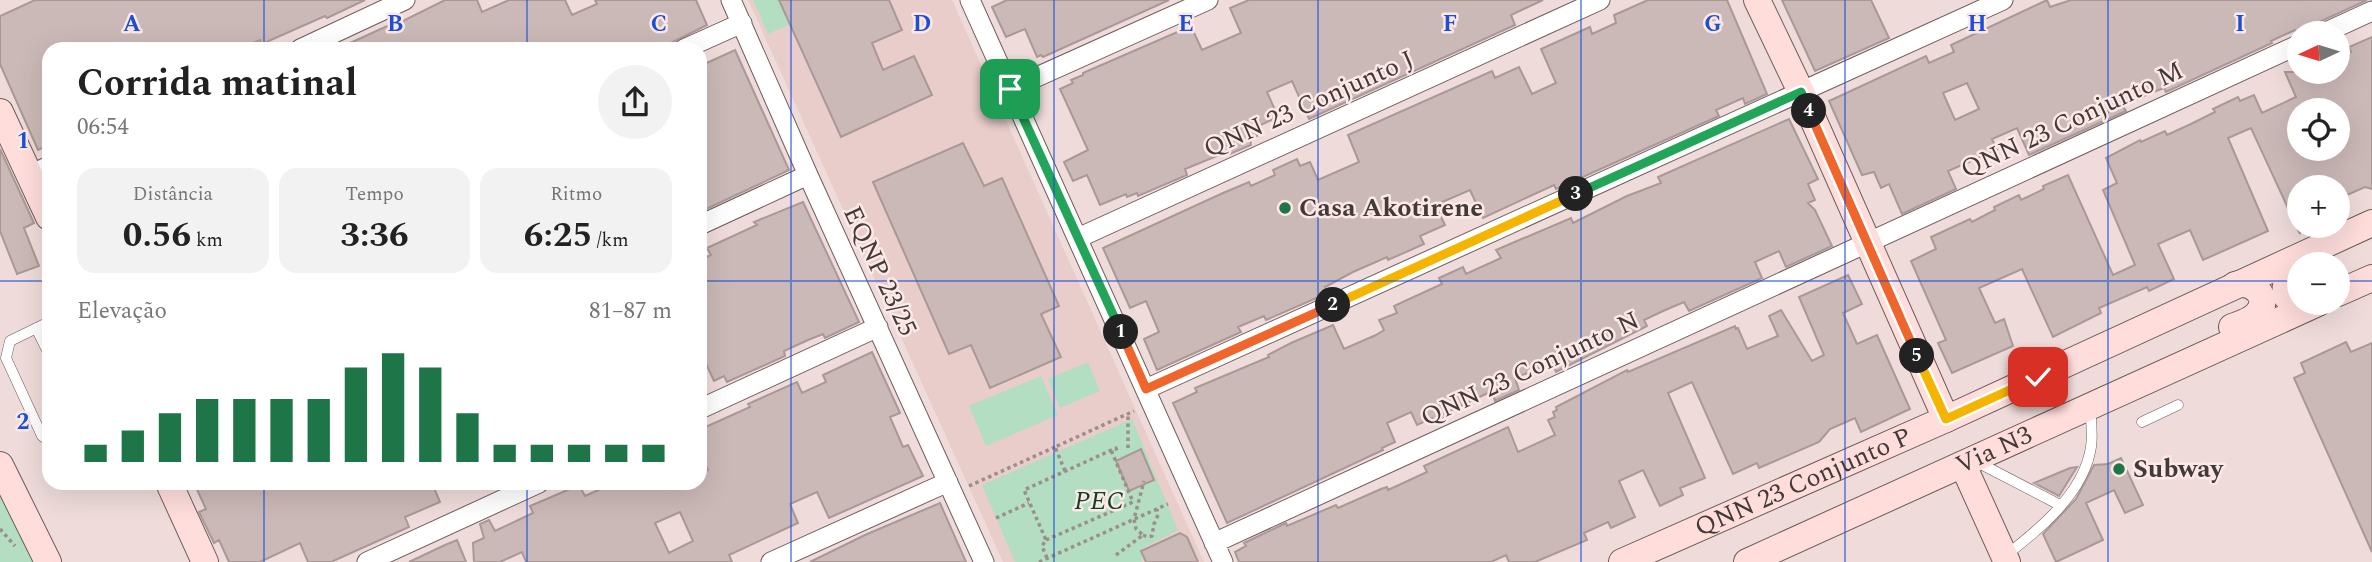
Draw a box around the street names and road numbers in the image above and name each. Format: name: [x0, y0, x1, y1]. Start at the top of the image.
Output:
street label: QNN 23 Conjunto J: [1197, 40, 1421, 168]
street label: QNN 23 Conjunto M: [1954, 51, 2190, 189]
street label: EQNP 23/25: [832, 199, 928, 343]
street label: QNN 23 Conjunto N: [1414, 301, 1646, 437]
street label: Via N3: [1949, 415, 2039, 485]
street label: QNN 23 Conjunto P: [1688, 417, 1918, 547]

